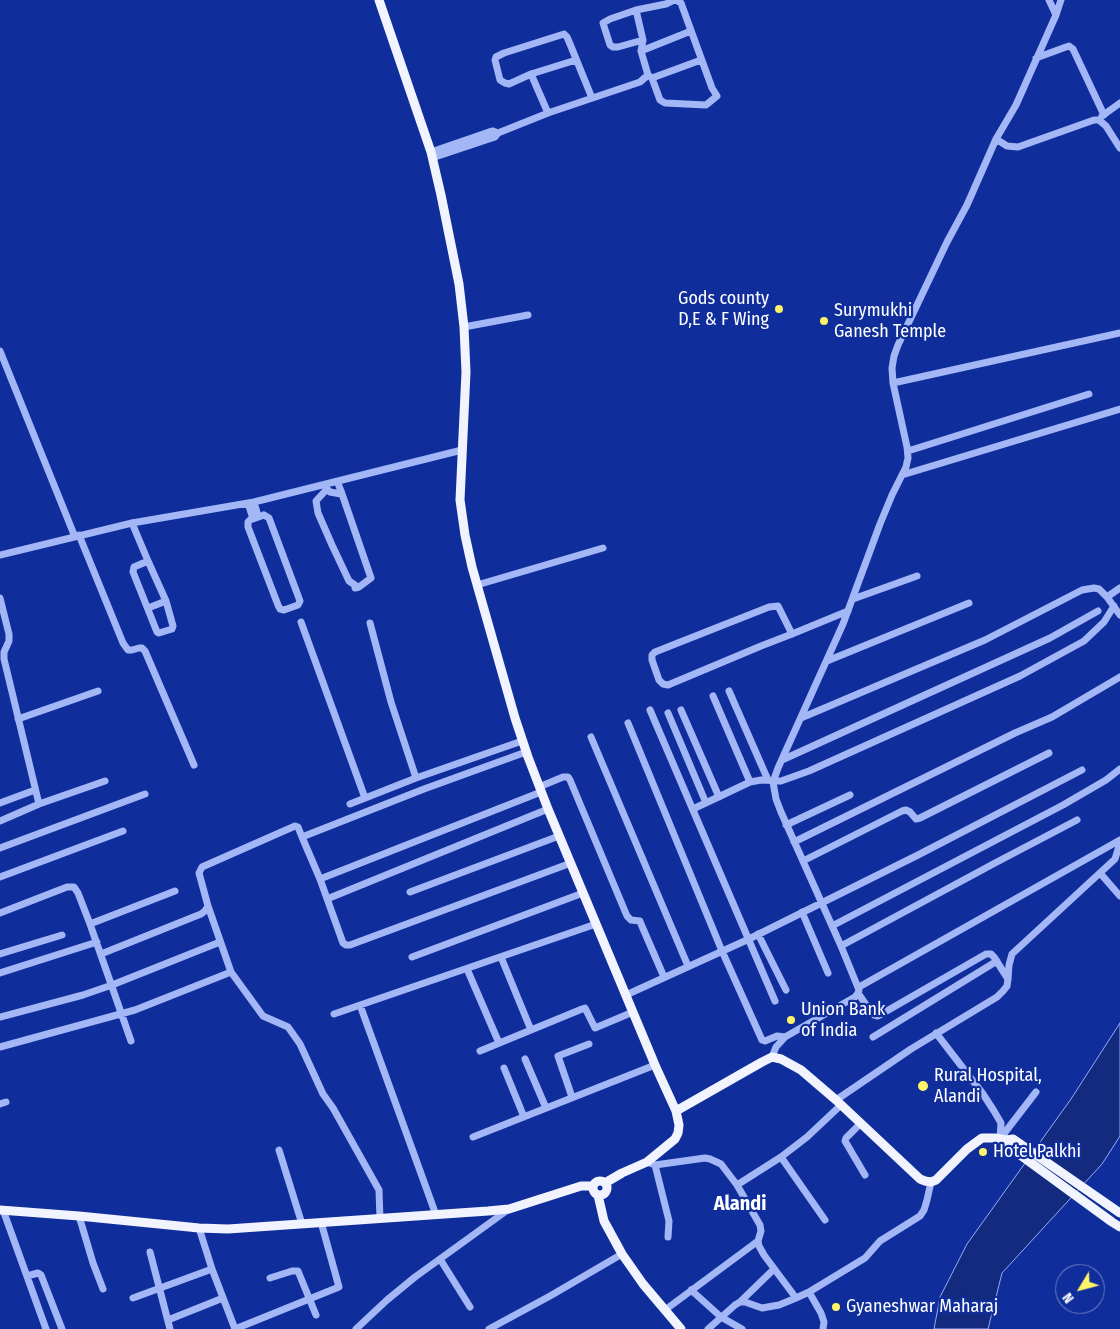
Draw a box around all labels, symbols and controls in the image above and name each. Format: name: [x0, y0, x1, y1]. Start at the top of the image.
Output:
place label: Gods county D,E & F Wing: [678, 288, 769, 330]
place label: Surymukhi Ganesh Temple: [834, 300, 946, 342]
marker: Gods county D,E & F Wing: [773, 303, 785, 315]
marker: Surymukhi Ganesh Temple: [818, 315, 830, 327]
place label: Union Bank of India: [801, 999, 885, 1042]
marker: Union Bank of India: [785, 1014, 797, 1026]
place label: Rural Hospital, Alandi: [934, 1065, 1042, 1108]
marker: Rural Hospital, Alandi: [916, 1079, 930, 1093]
place label: Hotel Palkhi: [993, 1141, 1081, 1163]
marker: Hotel Palkhi: [977, 1146, 989, 1158]
district label: Alandi: [714, 1192, 766, 1216]
north arrow: [1055, 1264, 1105, 1314]
text: N: [1059, 1289, 1078, 1306]
place label: Gyaneshwar Maharaj: [846, 1296, 998, 1318]
marker: Gyaneshwar Maharaj: [830, 1301, 842, 1313]

